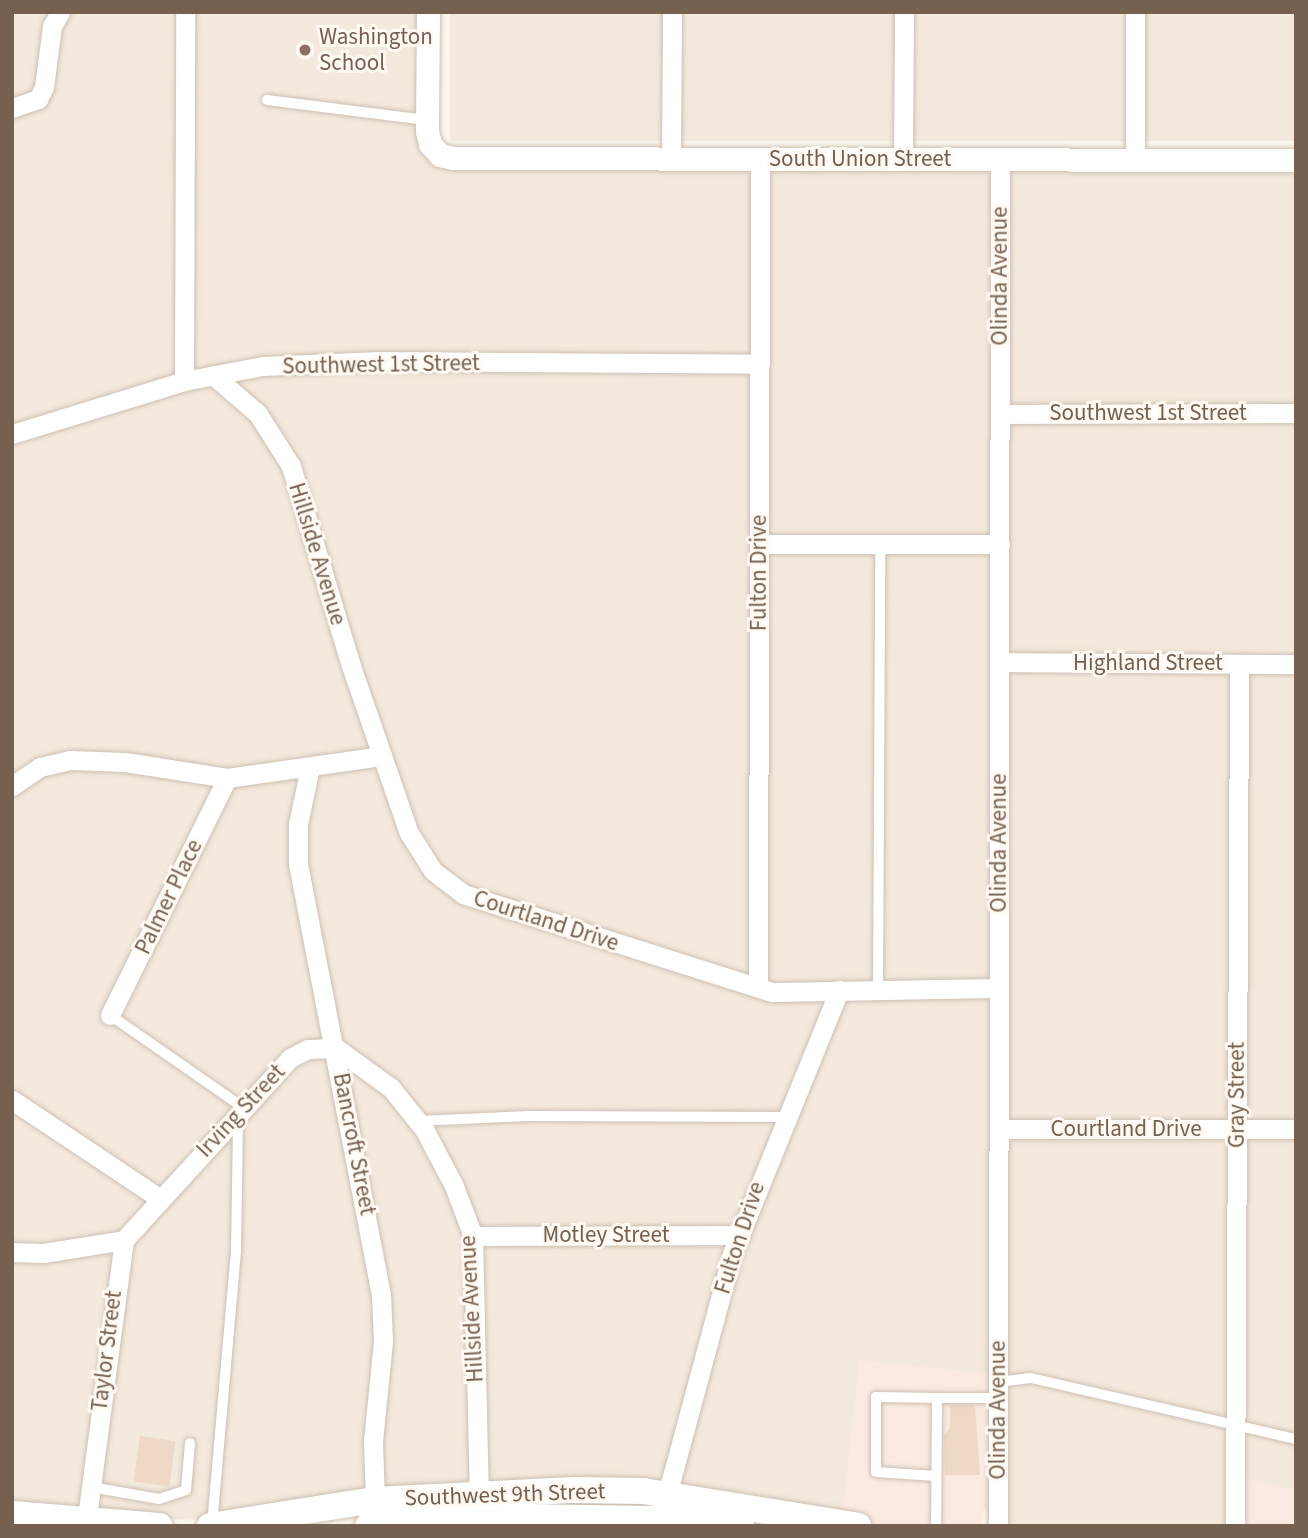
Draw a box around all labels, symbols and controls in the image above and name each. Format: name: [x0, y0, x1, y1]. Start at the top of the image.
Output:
place label: Washington School: [319, 23, 433, 77]
marker: Washington School: [297, 42, 313, 58]
street label: South Union Street: [769, 145, 951, 173]
street label: Olinda Avenue: [986, 206, 1014, 346]
street label: Southwest 1st Street: [282, 349, 480, 381]
street label: Southwest 1st Street: [1049, 399, 1247, 427]
street label: Hillside Avenue: [282, 480, 352, 628]
street label: Fulton Drive: [745, 515, 773, 631]
street label: Highland Street: [1073, 649, 1223, 677]
street label: Olinda Avenue: [985, 773, 1013, 913]
street label: Palmer Place: [129, 835, 209, 959]
street label: Courtland Drive: [470, 885, 622, 957]
street label: Gray Street: [1223, 1042, 1251, 1148]
street label: Irving Street: [191, 1059, 291, 1163]
street label: Bancroft Street: [327, 1071, 381, 1217]
street label: Courtland Drive: [1050, 1115, 1202, 1143]
street label: Fulton Drive: [709, 1178, 771, 1298]
street label: Motley Street: [543, 1221, 669, 1249]
street label: Hillside Avenue: [454, 1235, 490, 1383]
street label: Taylor Street: [86, 1289, 128, 1413]
street label: Olinda Avenue: [984, 1340, 1012, 1480]
street label: Southwest 9th Street: [404, 1478, 606, 1512]

